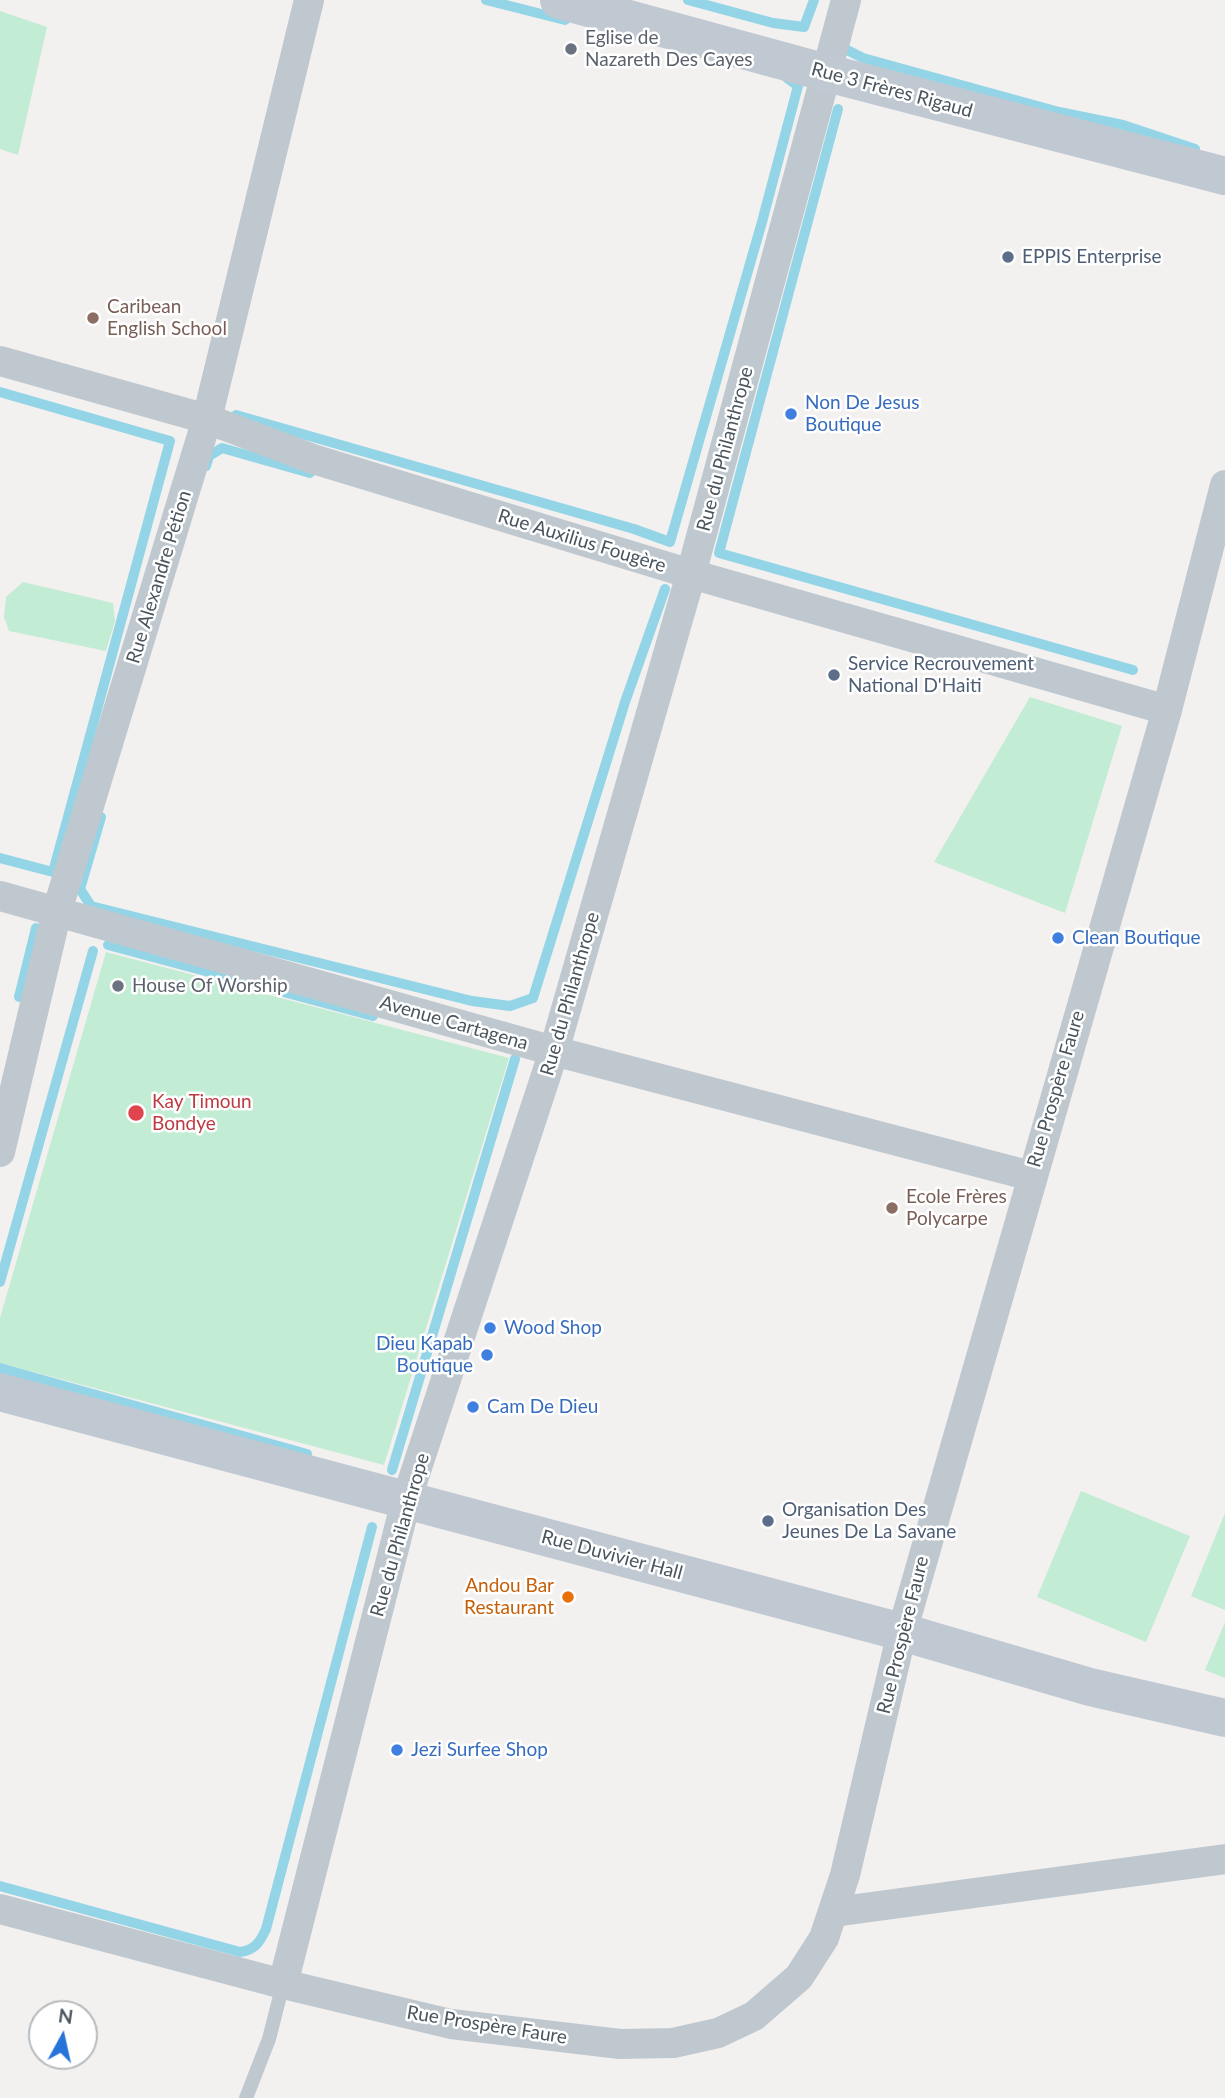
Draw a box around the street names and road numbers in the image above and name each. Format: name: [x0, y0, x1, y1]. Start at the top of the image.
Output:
street label: Rue 3 Frères Rigaud: [809, 58, 975, 122]
street label: Rue du Philanthrope: [692, 364, 758, 534]
street label: Rue Alexandre Pétion: [122, 488, 196, 666]
street label: Rue Auxilius Fougère: [495, 505, 669, 577]
street label: Rue du Philanthrope: [536, 909, 604, 1079]
street label: Avenue Cartagena: [377, 991, 531, 1055]
street label: Rue Prospère Faure: [1023, 1008, 1089, 1170]
street label: Rue du Philanthrope: [366, 1450, 434, 1620]
street label: Rue Duvivier Hall: [539, 1525, 685, 1585]
street label: Rue Prospère Faure: [872, 1554, 934, 1716]
street label: Rue Prospère Faure: [405, 2001, 569, 2049]

